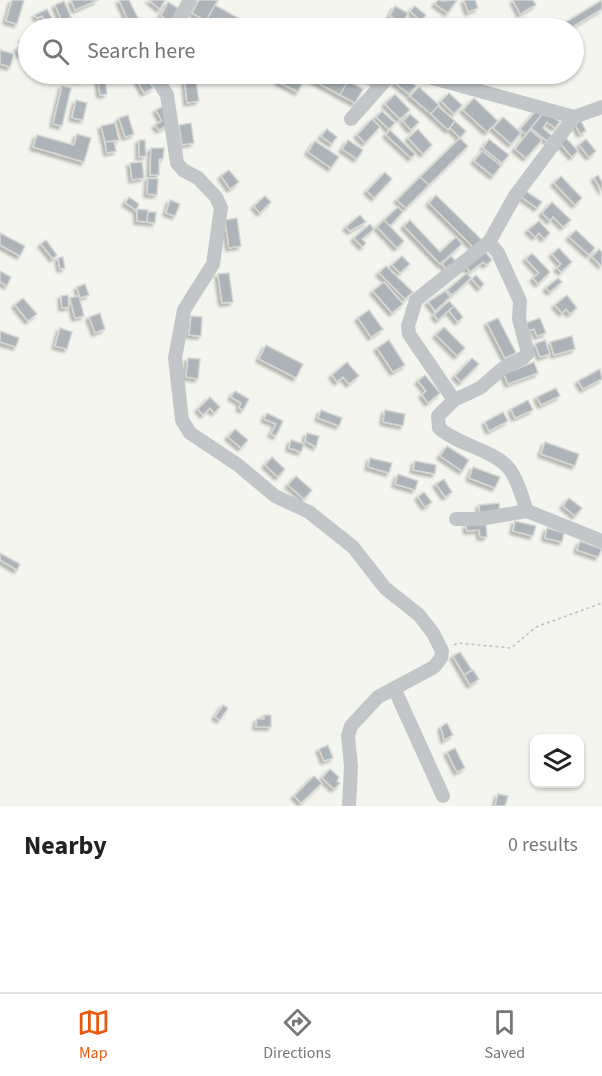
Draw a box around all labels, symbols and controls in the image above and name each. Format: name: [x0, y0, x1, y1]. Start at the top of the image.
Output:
search box: [18, 18, 584, 84]
icon: search: [39, 35, 72, 68]
text: Search here: [87, 35, 195, 67]
map controls: [530, 734, 584, 788]
button: layers: [530, 734, 584, 788]
text: Nearby: [24, 827, 107, 864]
text: 0 results: [508, 831, 578, 859]
tab: Map: [77, 1006, 110, 1064]
tab: Directions: [263, 1006, 331, 1064]
tab: Saved: [484, 1006, 525, 1064]

